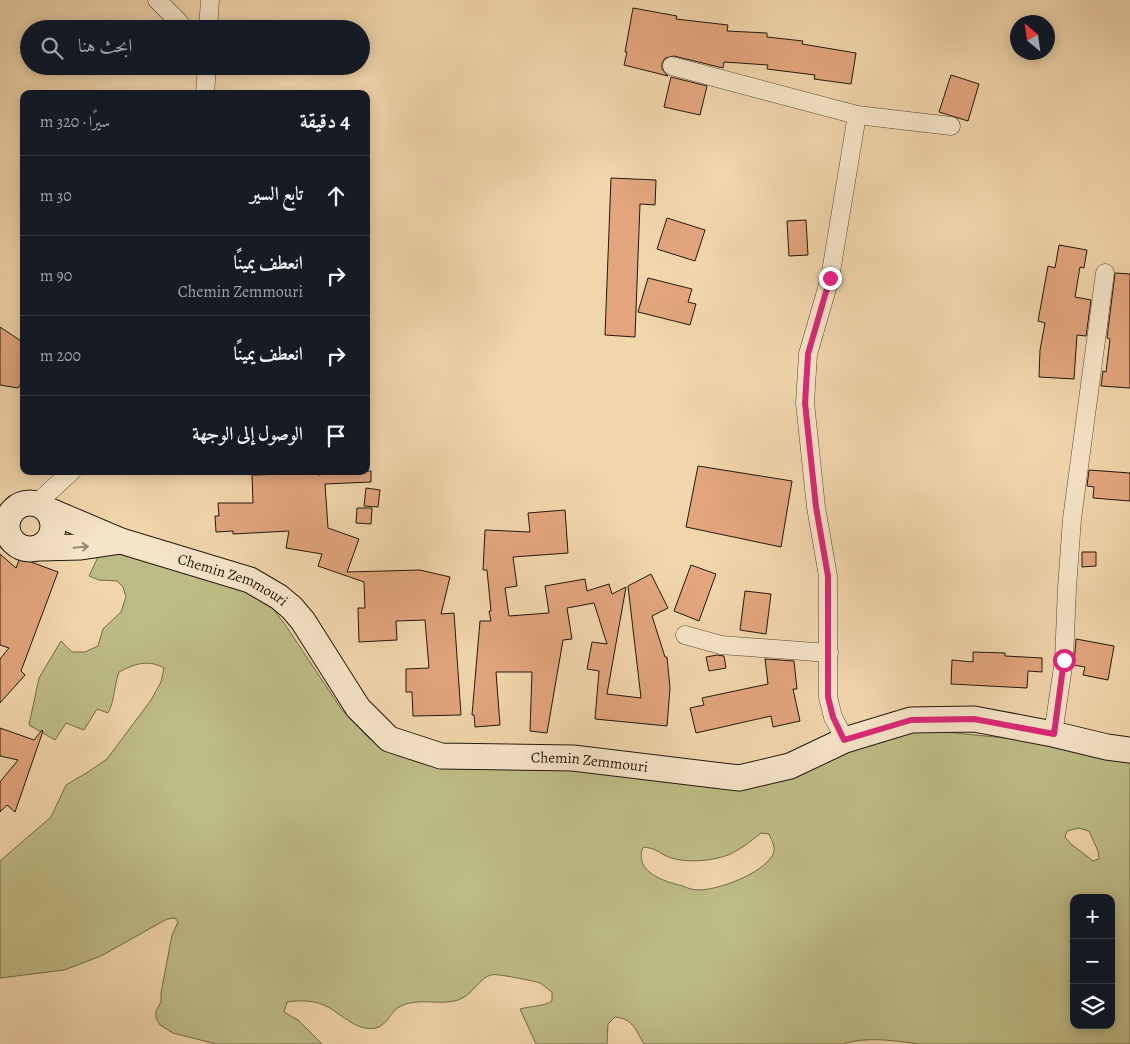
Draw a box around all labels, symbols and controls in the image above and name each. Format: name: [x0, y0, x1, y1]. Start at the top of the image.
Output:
north arrow: [1010, 15, 1055, 60]
search box: [20, 20, 370, 75]
text: ابحث هنا: [78, 33, 132, 59]
icon: search: [38, 34, 66, 62]
text: 4 دقيقة: [300, 107, 350, 135]
text: سيرًا · 320 m: [40, 111, 110, 133]
text: تابع السير: [250, 181, 303, 207]
icon: ahead: [322, 182, 350, 210]
text: 30 m: [40, 185, 72, 207]
text: انعطف يمينًا: [233, 250, 303, 276]
icon: right: [322, 262, 350, 290]
text: 90 m: [40, 265, 72, 287]
route end: [819, 267, 842, 290]
text: Chemin Zemmouri: [178, 281, 303, 303]
text: انعطف يمينًا: [233, 341, 303, 367]
icon: right: [322, 342, 350, 370]
text: 200 m: [40, 345, 81, 367]
text: الوصول إلى الوجهة: [192, 421, 303, 447]
icon: arrive: [322, 422, 350, 450]
one-way arrow: [72, 542, 88, 552]
street label: Chemin Zemmouri: [175, 549, 292, 611]
route start: [1053, 649, 1076, 672]
street label: Chemin Zemmouri: [531, 747, 649, 777]
map controls: [1070, 894, 1115, 1029]
button: +: [1070, 894, 1115, 939]
button: −: [1070, 939, 1115, 984]
button: layers: [1070, 984, 1115, 1029]

